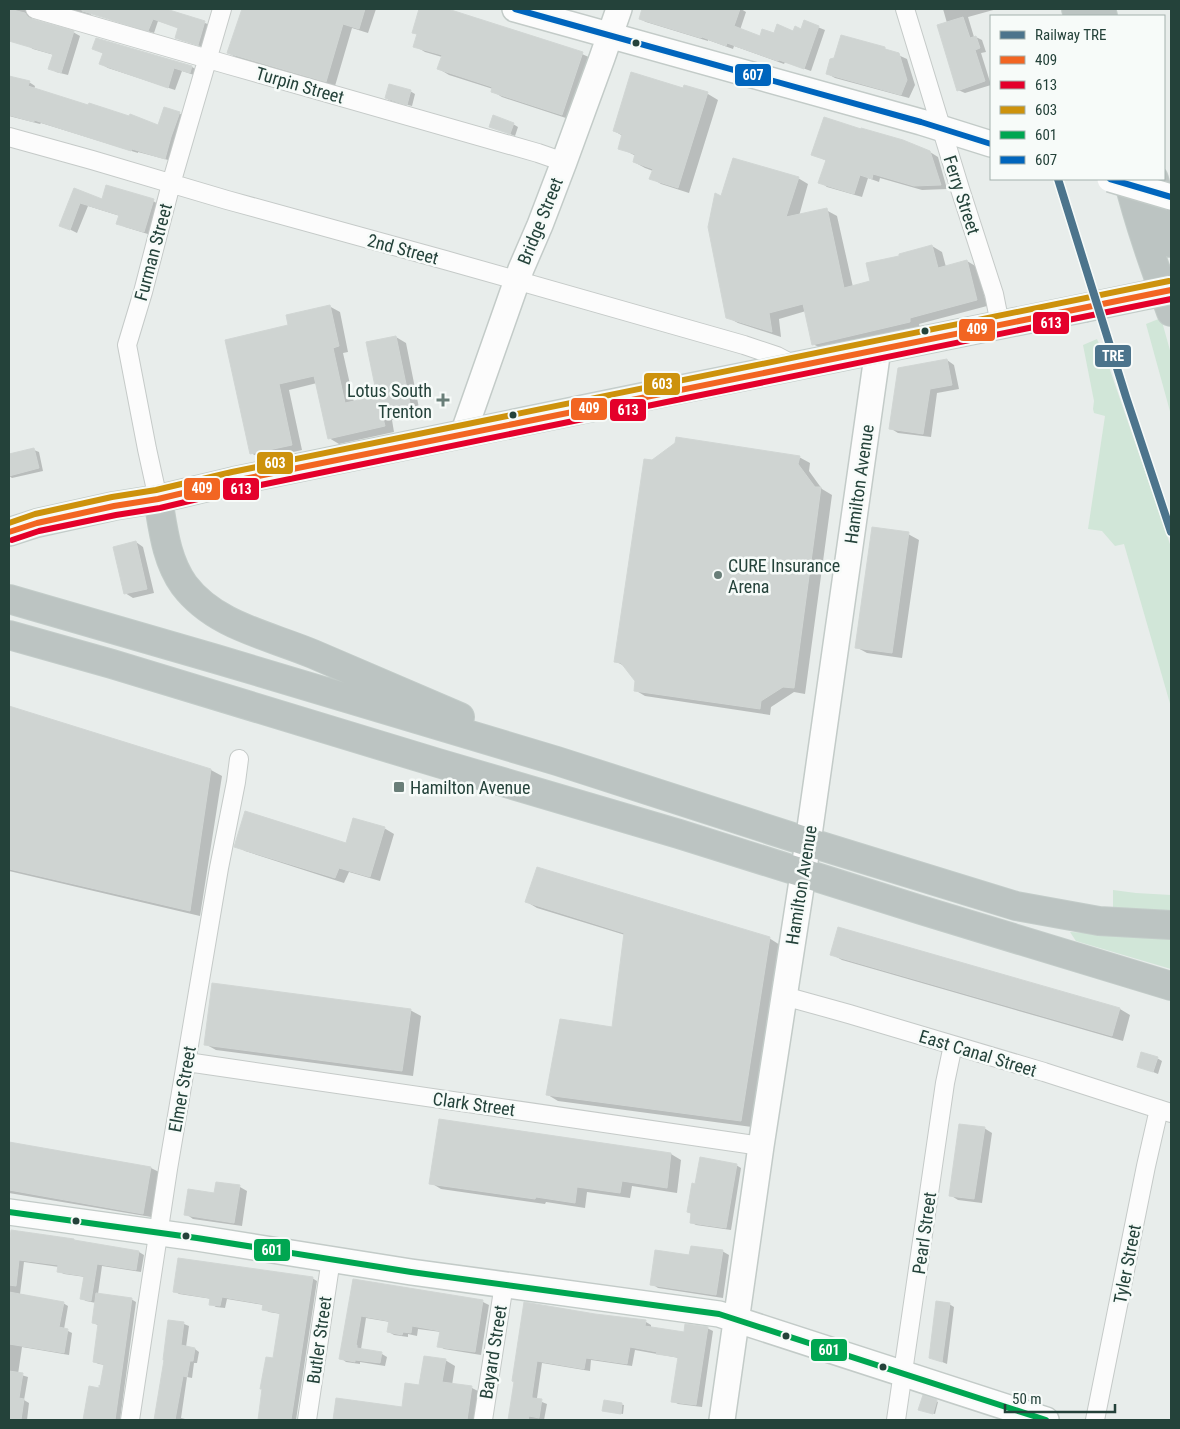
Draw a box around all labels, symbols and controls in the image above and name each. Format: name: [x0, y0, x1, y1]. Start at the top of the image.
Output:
legend: [990, 15, 1165, 180]
text: Railway TRE: [1035, 26, 1106, 44]
unlabelled marker: [631, 38, 641, 48]
text: 409: [1035, 51, 1057, 69]
street label: Turpin Street: [253, 62, 347, 108]
line badge: 607: [734, 63, 772, 87]
text: 607: [742, 67, 764, 83]
text: 613: [1035, 76, 1057, 94]
text: 603: [1035, 101, 1057, 119]
text: 601: [1035, 126, 1057, 144]
text: 607: [1035, 151, 1057, 169]
street label: Ferry Street: [939, 153, 985, 237]
street label: Bridge Street: [513, 174, 567, 268]
street label: Furman Street: [130, 201, 176, 303]
street label: 2nd Street: [365, 229, 441, 269]
line badge: 613: [1032, 311, 1070, 335]
text: 613: [1040, 315, 1062, 331]
line badge: 409: [958, 318, 996, 342]
text: 409: [966, 321, 988, 337]
unlabelled marker: [920, 326, 930, 336]
line badge: TRE: [1094, 344, 1132, 368]
text: TRE: [1102, 348, 1124, 364]
line badge: 603: [643, 372, 681, 396]
text: 603: [651, 376, 673, 392]
place label: Lotus South Trenton: [347, 380, 432, 422]
marker: Lotus South Trenton: [436, 393, 450, 407]
line badge: 409: [570, 397, 608, 421]
line badge: 613: [609, 398, 647, 422]
text: 409: [578, 400, 600, 416]
text: 613: [617, 402, 639, 418]
unlabelled marker: [508, 410, 518, 420]
street label: Hamilton Avenue: [840, 423, 878, 545]
line badge: 603: [256, 451, 294, 475]
text: 603: [264, 455, 286, 471]
line badge: 409: [183, 477, 221, 501]
line badge: 613: [222, 477, 260, 501]
text: 409: [191, 480, 213, 496]
text: 613: [230, 481, 252, 497]
place label: CURE Insurance Arena: [728, 555, 840, 597]
marker: CURE Insurance Arena: [712, 569, 724, 581]
place label: Hamilton Avenue: [410, 777, 530, 798]
marker: Hamilton Avenue: [392, 780, 406, 794]
street label: Hamilton Avenue: [781, 824, 821, 946]
street label: East Canal Street: [917, 1025, 1039, 1081]
street label: Elmer Street: [164, 1044, 200, 1134]
street label: Clark Street: [432, 1088, 516, 1120]
street label: Pearl Street: [908, 1191, 940, 1275]
unlabelled marker: [71, 1216, 81, 1226]
street label: Tyler Street: [1109, 1222, 1145, 1306]
unlabelled marker: [181, 1231, 191, 1241]
line badge: 601: [253, 1238, 291, 1262]
text: 601: [261, 1242, 283, 1258]
street label: Butler Street: [302, 1295, 336, 1385]
street label: Bayard Street: [475, 1304, 511, 1400]
unlabelled marker: [781, 1331, 791, 1341]
line badge: 601: [810, 1338, 848, 1362]
text: 601: [818, 1342, 840, 1358]
unlabelled marker: [878, 1362, 888, 1372]
scale bar: [1005, 1382, 1115, 1414]
text: 50 m: [1012, 1390, 1042, 1408]

